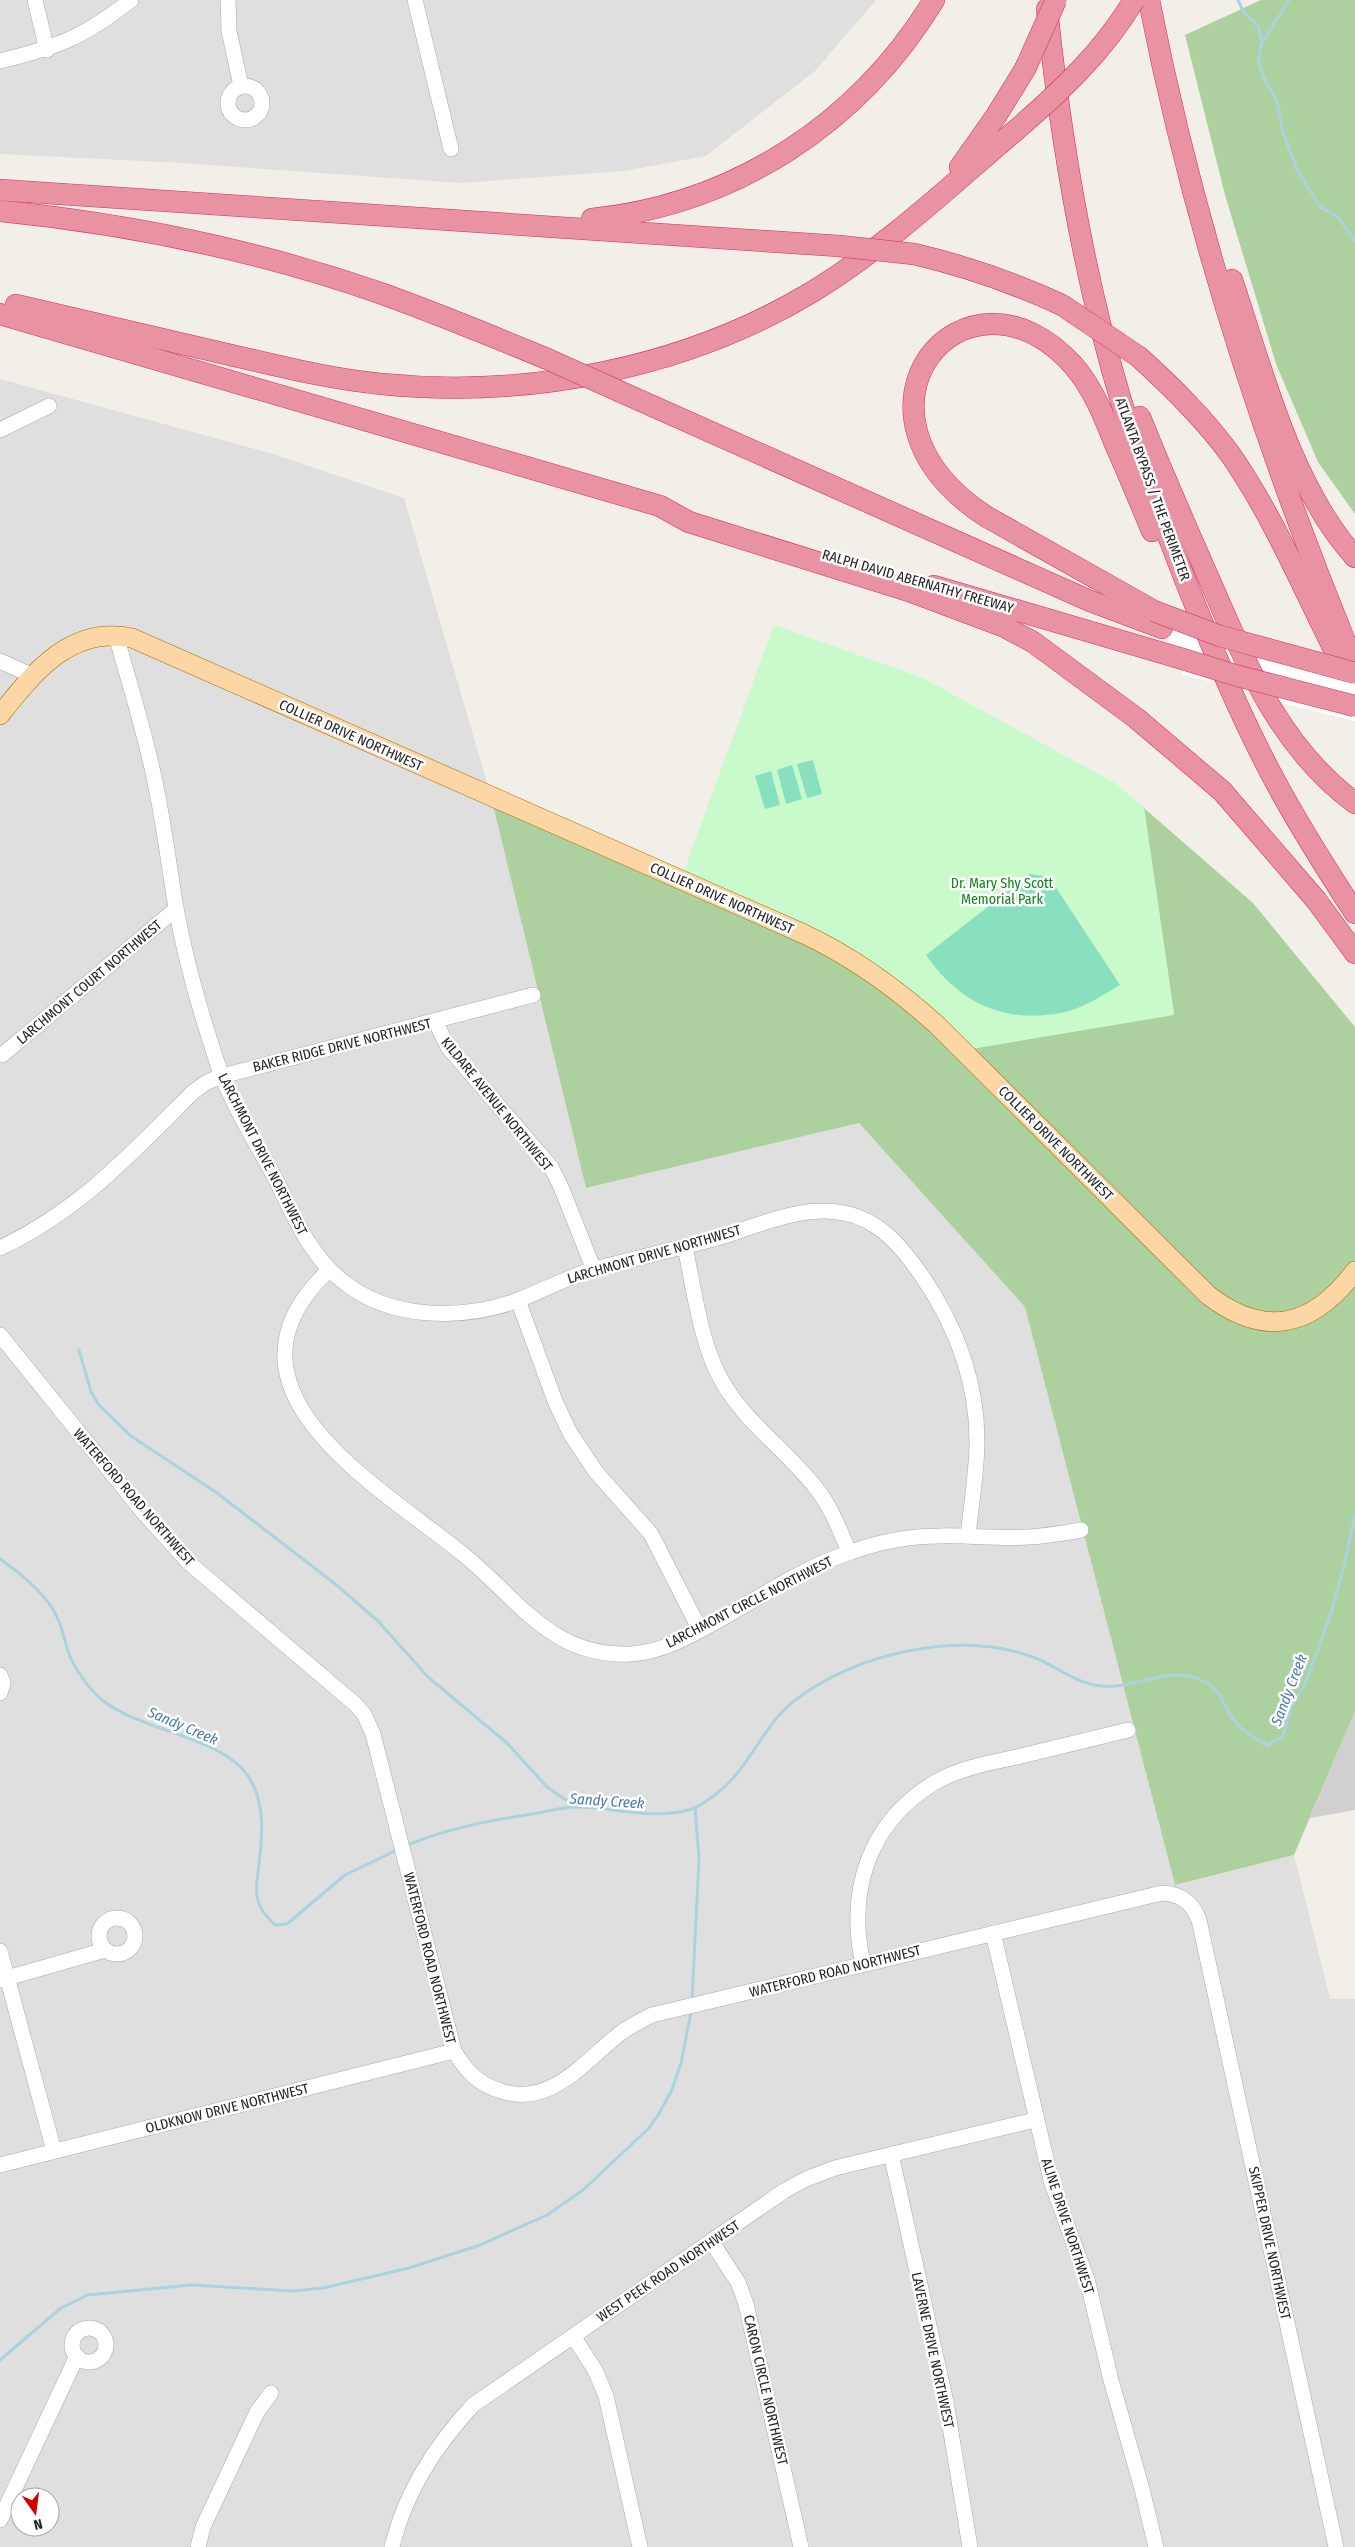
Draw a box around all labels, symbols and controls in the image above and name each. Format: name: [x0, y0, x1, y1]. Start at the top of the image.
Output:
street label: ATLANTA BYPASS / THE PERIMETER: [1111, 395, 1194, 584]
street label: RALPH DAVID ABERNATHY FREEWAY: [820, 546, 1016, 617]
street label: COLLIER DRIVE NORTHWEST: [276, 696, 426, 775]
street label: COLLIER DRIVE NORTHWEST: [647, 859, 797, 938]
park label: Dr. Mary Shy Scott Memorial Park: [951, 875, 1054, 908]
street label: LARCHMONT COURT NORTHWEST: [13, 916, 166, 1048]
street label: BAKER RIDGE DRIVE NORTHWEST: [251, 1015, 434, 1076]
street label: KILDARE AVENUE NORTHWEST: [437, 1034, 556, 1175]
street label: LARCHMONT DRIVE NORTHWEST: [214, 1070, 311, 1239]
street label: COLLIER DRIVE NORTHWEST: [995, 1082, 1117, 1205]
street label: LARCHMONT DRIVE NORTHWEST: [565, 1221, 743, 1287]
street label: WATERFORD ROAD NORTHWEST: [69, 1425, 198, 1570]
street label: LARCHMONT CIRCLE NORTHWEST: [663, 1553, 836, 1652]
water label: Sandy Creek: [1267, 1651, 1311, 1729]
water label: Sandy Creek: [144, 1703, 221, 1749]
water label: Sandy Creek: [568, 1789, 645, 1813]
street label: WATERFORD ROAD NORTHWEST: [400, 1871, 459, 2046]
street label: WATERFORD ROAD NORTHWEST: [748, 1942, 923, 2001]
street label: OLDKNOW DRIVE NORTHWEST: [144, 2080, 311, 2137]
street label: ALINE DRIVE NORTHWEST: [1038, 2156, 1098, 2297]
street label: SKIPPER DRIVE NORTHWEST: [1245, 2165, 1294, 2322]
street label: WEST PEEK ROAD NORTHWEST: [593, 2217, 744, 2326]
street label: LAVERNE DRIVE NORTHWEST: [908, 2271, 957, 2430]
street label: CARON CIRCLE NORTHWEST: [740, 2313, 791, 2467]
north arrow: [10, 2487, 60, 2537]
text: N: [32, 2515, 44, 2533]

